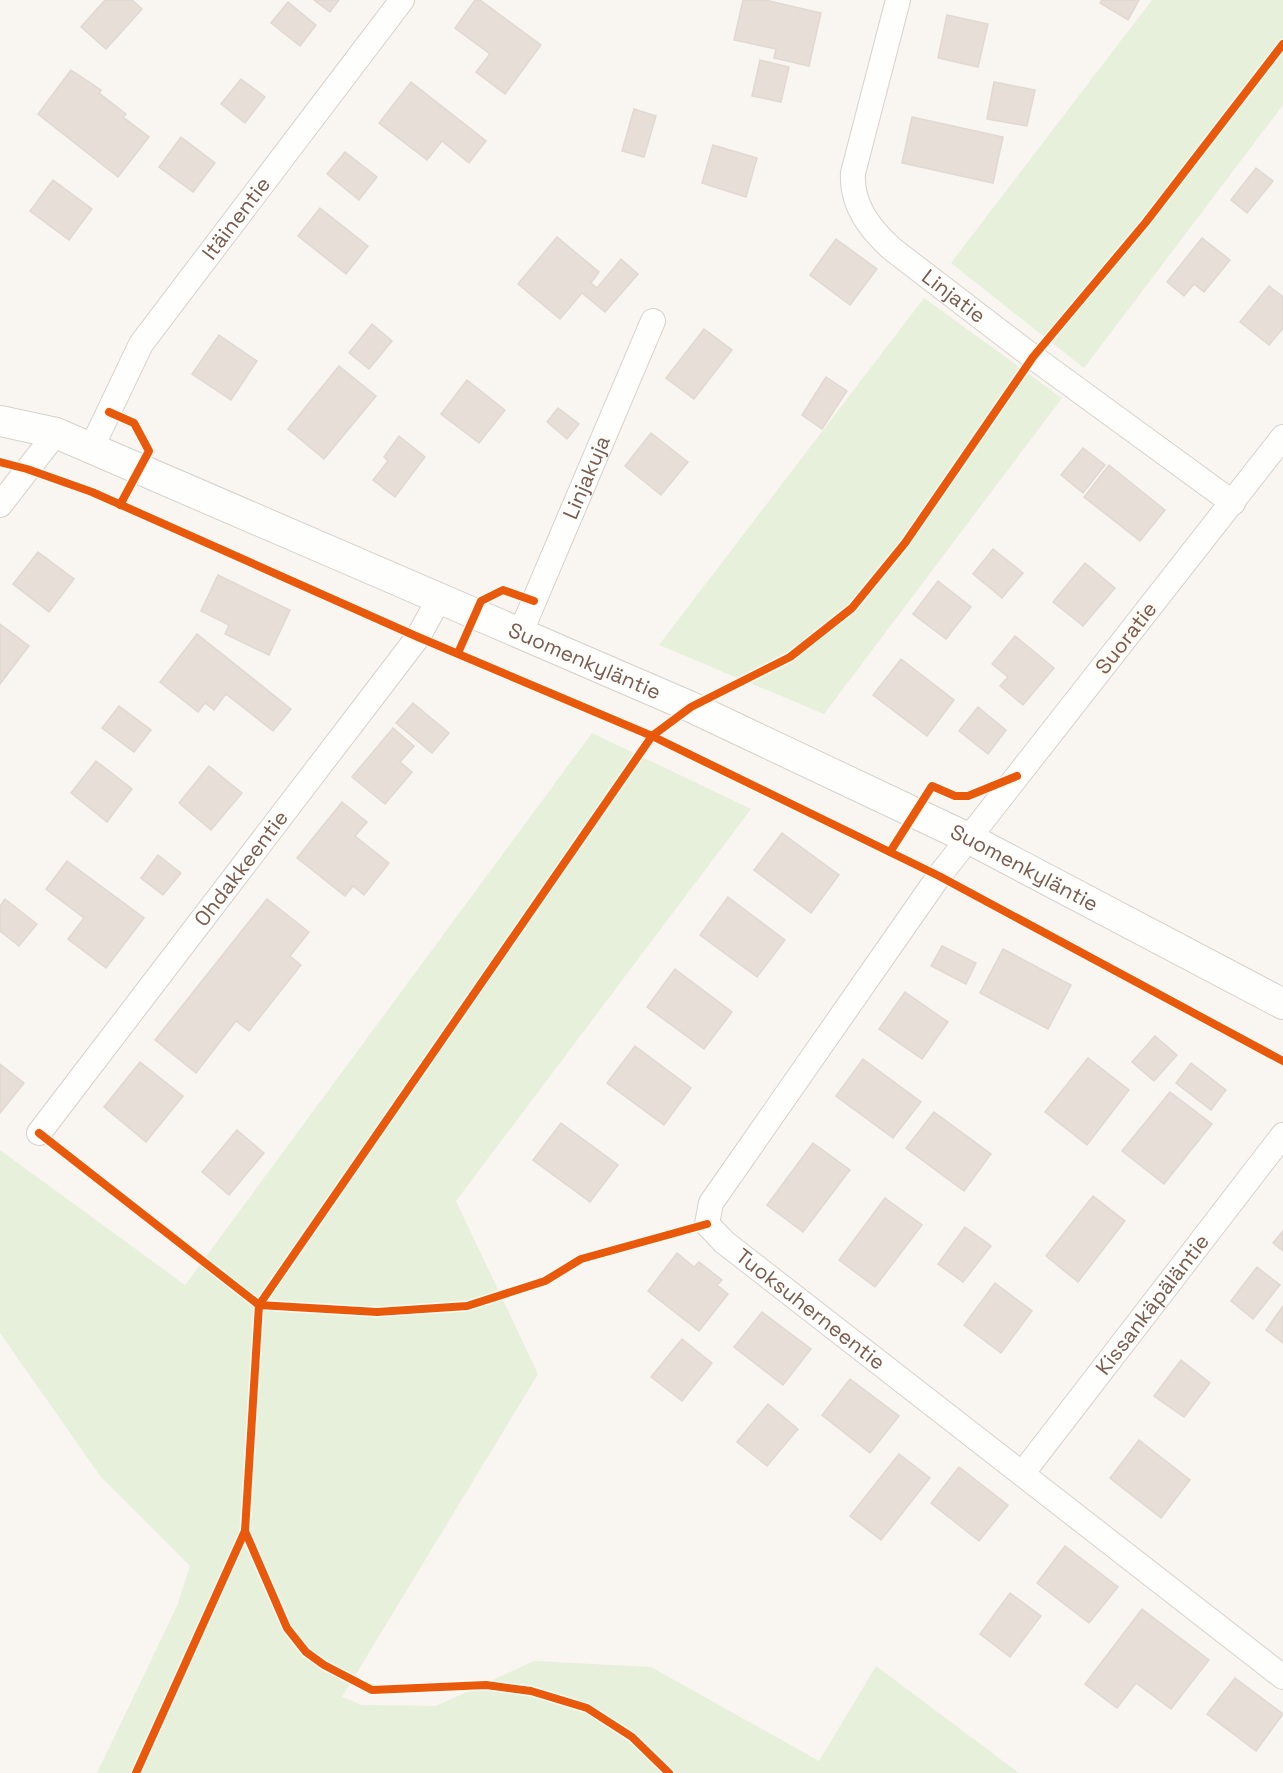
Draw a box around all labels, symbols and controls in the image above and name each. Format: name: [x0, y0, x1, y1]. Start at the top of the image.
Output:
street label: Itäinentie: [196, 171, 276, 265]
street label: Linjatie: [917, 263, 991, 329]
street label: Linjakuja: [556, 431, 616, 523]
street label: Suoratie: [1089, 596, 1162, 679]
street label: Suomenkyläntie: [504, 616, 665, 705]
street label: Ohdakkeentie: [188, 805, 294, 932]
street label: Suomenkyläntie: [946, 818, 1103, 917]
street label: Kissankäpäläntie: [1089, 1228, 1215, 1380]
street label: Tuoksuherneentie: [730, 1242, 891, 1376]

